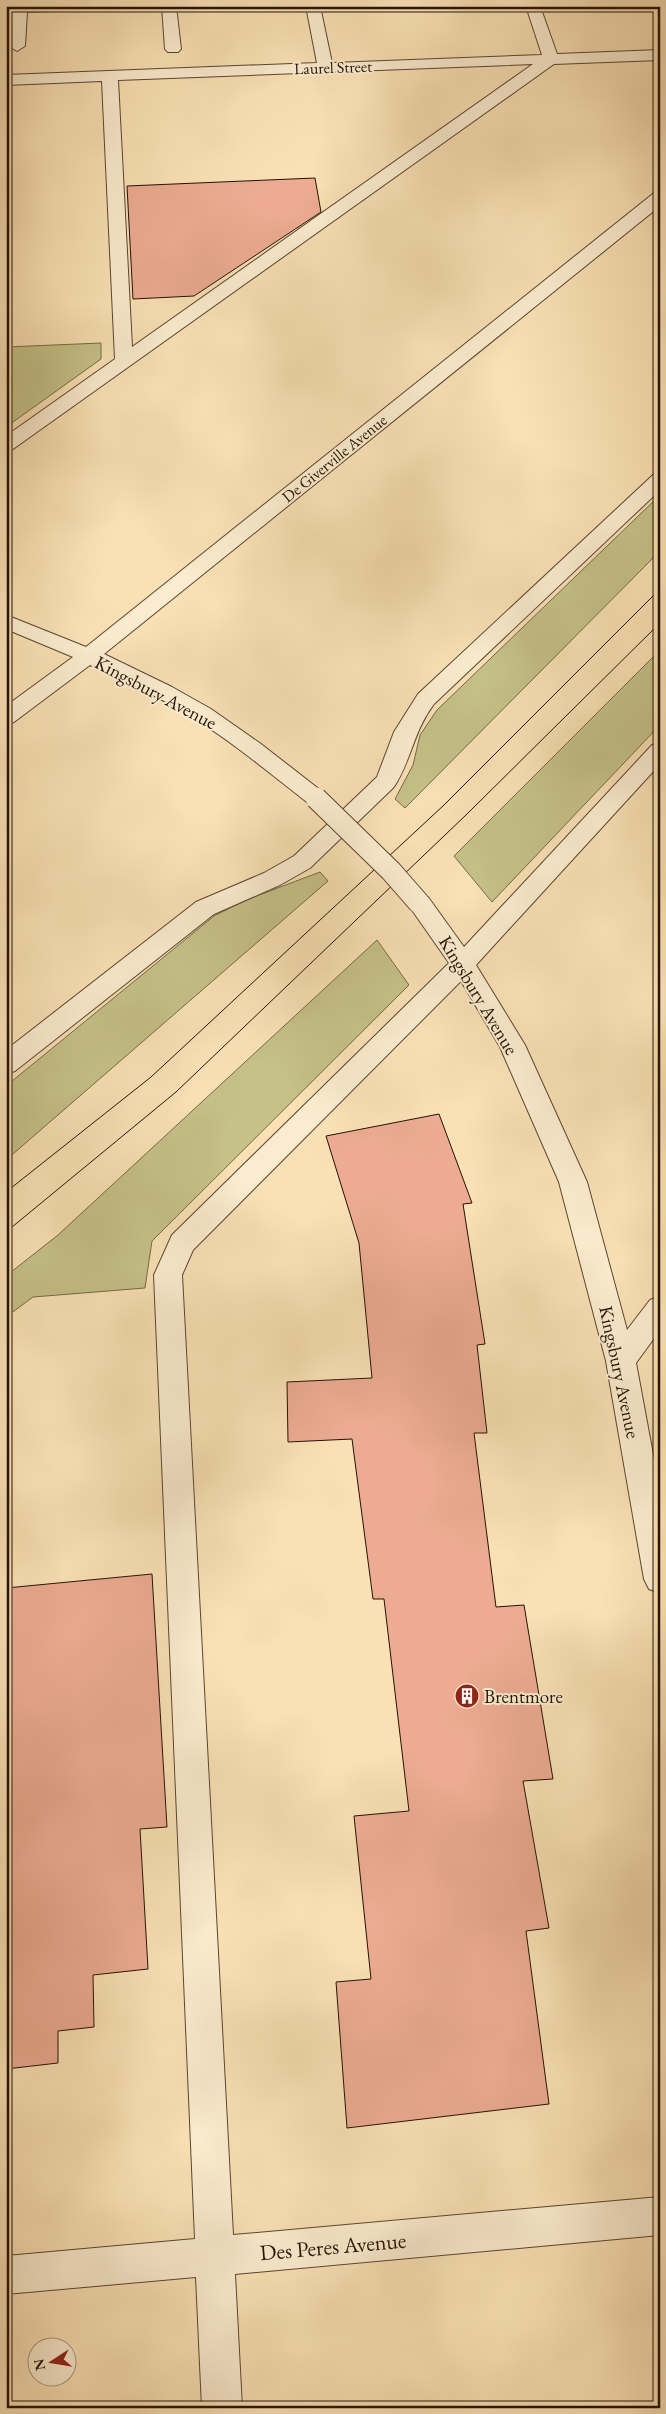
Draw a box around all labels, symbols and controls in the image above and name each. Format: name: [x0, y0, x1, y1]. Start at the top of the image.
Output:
street label: Laurel Street: [294, 56, 372, 79]
street label: De Giverville Avenue: [277, 410, 391, 507]
street label: Kingsbury Avenue: [90, 650, 221, 735]
street label: Kingsbury Avenue: [433, 931, 524, 1059]
street label: Kingsbury Avenue: [593, 1304, 646, 1441]
building icon: Brentmore: [454, 1683, 480, 1709]
place label: Brentmore: [484, 1684, 563, 1709]
street label: Des Peres Avenue: [259, 2226, 408, 2267]
north arrow: [28, 2336, 78, 2386]
text: N: [29, 2357, 49, 2372]

